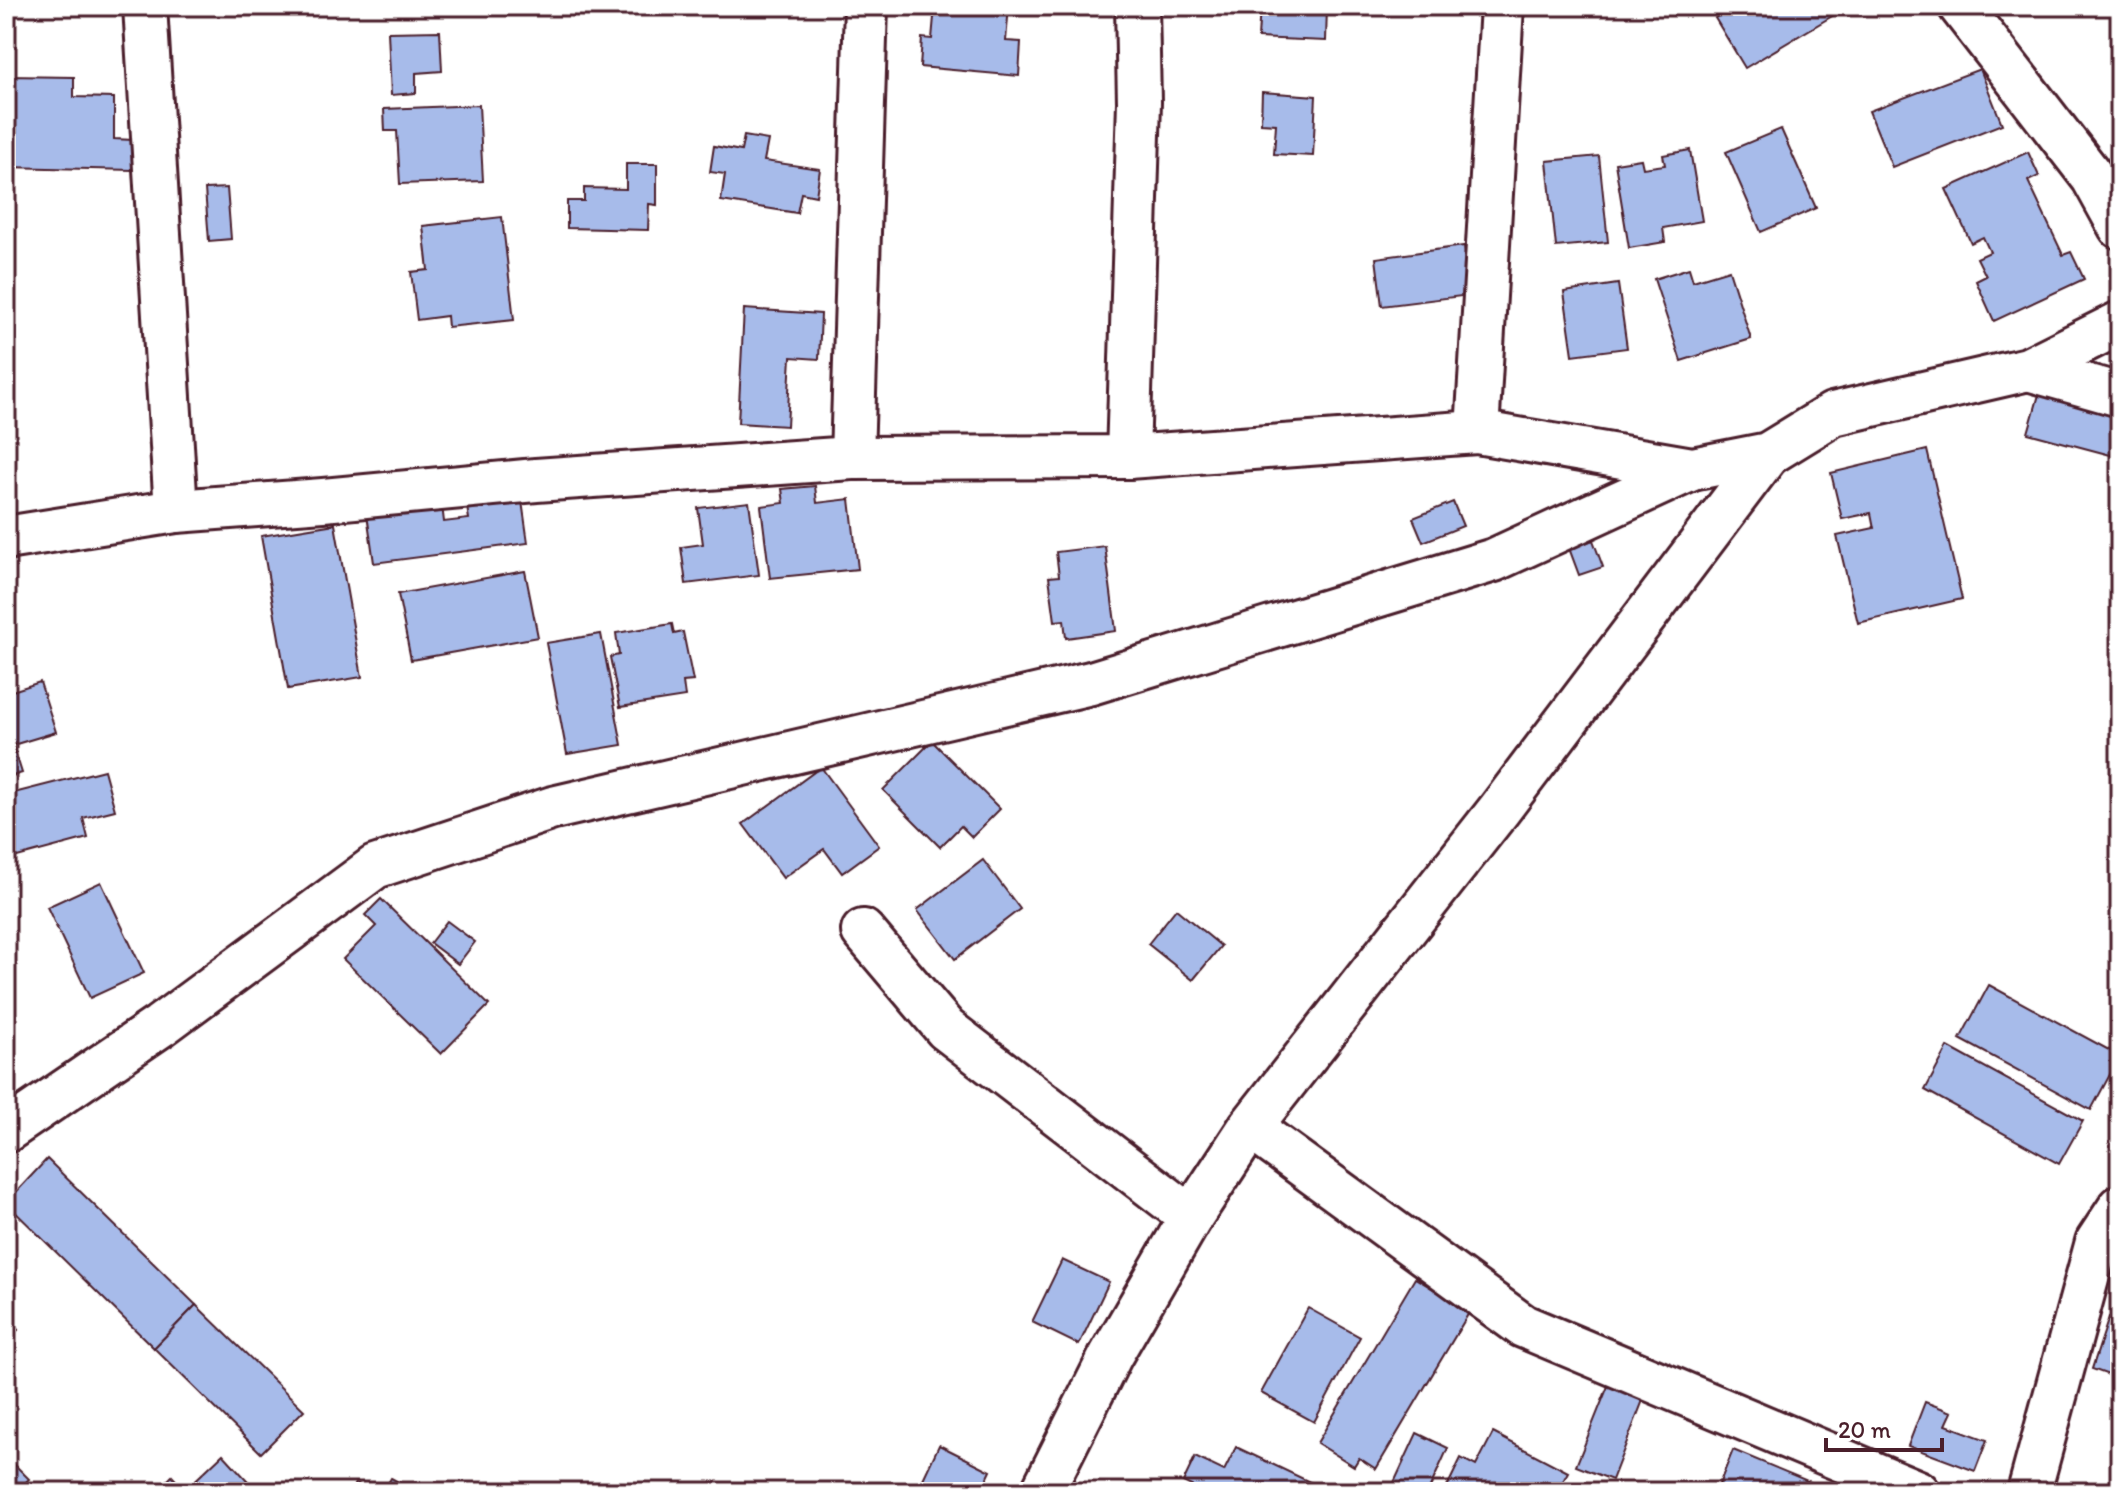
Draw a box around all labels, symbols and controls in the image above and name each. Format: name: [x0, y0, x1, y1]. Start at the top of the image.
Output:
scale bar: [1826, 1402, 1942, 1452]
text: 20 m: [1838, 1415, 1891, 1444]

